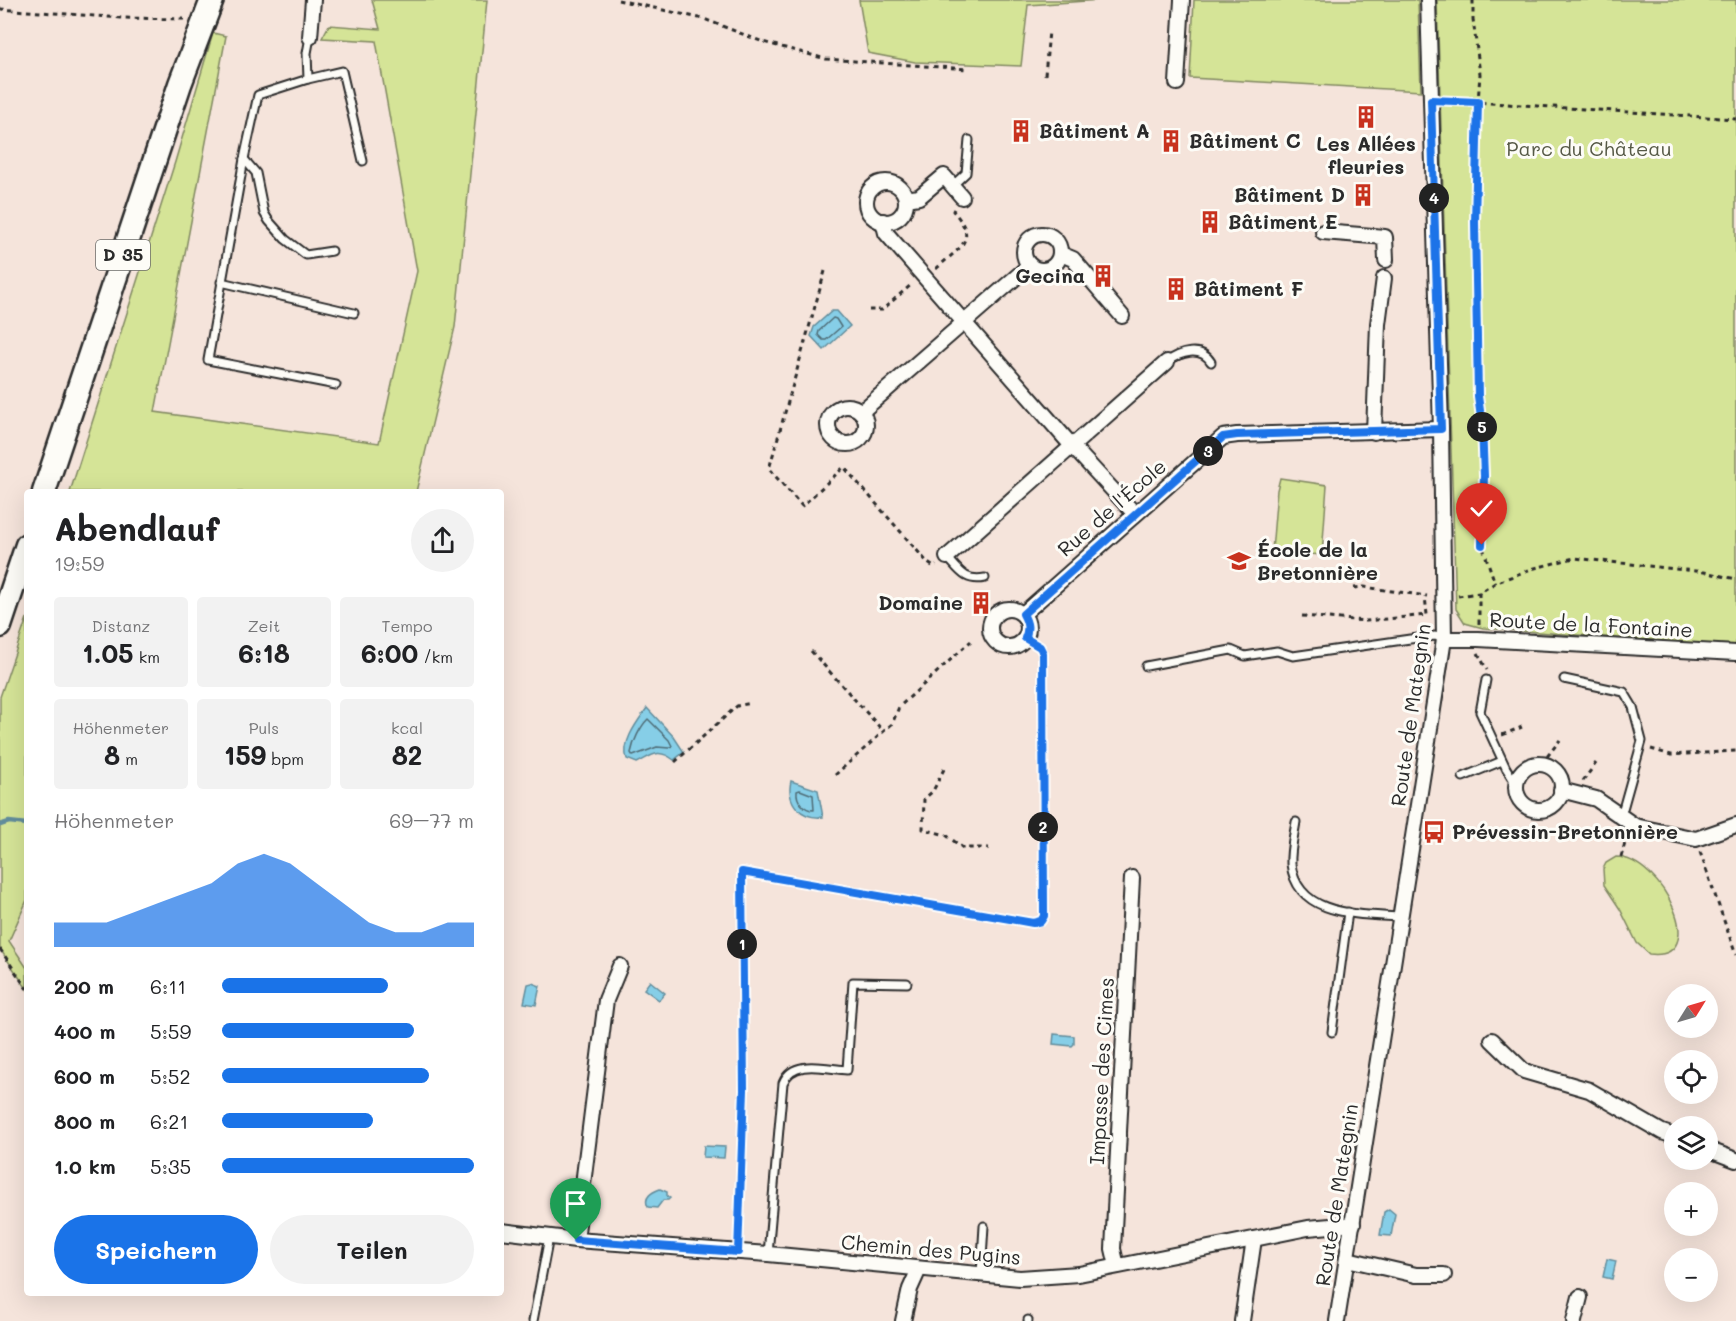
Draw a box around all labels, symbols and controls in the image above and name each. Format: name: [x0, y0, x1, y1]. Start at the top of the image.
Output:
building icon: Les Allées fleuries: [1353, 104, 1379, 130]
place label: Bâtiment A: [1039, 117, 1150, 143]
building icon: Bâtiment A: [1008, 118, 1034, 144]
place label: Bâtiment C: [1189, 127, 1301, 153]
building icon: Bâtiment C: [1158, 128, 1184, 154]
place label: Les Allées fleuries: [1316, 130, 1416, 179]
park label: Parc du Château: [1506, 135, 1672, 161]
place label: Bâtiment D: [1234, 181, 1345, 207]
building icon: Bâtiment D: [1350, 182, 1376, 208]
pin: 4: [1419, 183, 1449, 213]
text: 4: [1429, 187, 1439, 208]
place label: Bâtiment E: [1228, 208, 1338, 234]
building icon: Bâtiment E: [1197, 209, 1223, 235]
road number: D 35: [96, 240, 150, 270]
place label: Gecina: [1015, 262, 1085, 288]
building icon: Gecina: [1090, 263, 1116, 289]
place label: Bâtiment F: [1194, 275, 1304, 301]
building icon: Bâtiment F: [1163, 276, 1189, 302]
pin: 5: [1467, 412, 1497, 442]
text: 5: [1477, 416, 1487, 437]
pin: 3: [1193, 436, 1223, 466]
text: 3: [1203, 440, 1213, 461]
street label: Rue de l'École: [1052, 453, 1171, 562]
pin: [1456, 483, 1507, 545]
icon: check: [1465, 492, 1498, 525]
text: Abendlauf: [54, 506, 220, 549]
button: share: [411, 509, 474, 572]
place label: École de la Bretonnière: [1257, 536, 1378, 585]
school or university icon: École de la Bretonnière: [1226, 548, 1252, 574]
text: 19:59: [54, 550, 104, 576]
place label: Domaine: [878, 589, 963, 615]
building icon: Domaine: [968, 590, 994, 616]
street label: Route de la Fontaine: [1489, 606, 1693, 642]
text: Distanz: [92, 615, 150, 636]
text: Zeit: [248, 615, 280, 636]
text: Tempo: [382, 615, 432, 636]
street label: Route de Mategnin: [1384, 622, 1436, 808]
text: 1.05: [82, 636, 134, 670]
text: 6:18: [238, 636, 290, 670]
text: 6:00: [361, 636, 418, 670]
text: km: [134, 646, 160, 667]
text: /km: [418, 646, 453, 667]
text: Höhenmeter: [73, 717, 169, 738]
text: Puls: [249, 717, 279, 738]
text: kcal: [391, 717, 423, 738]
text: 8: [104, 738, 120, 772]
text: 159: [224, 738, 266, 772]
text: 82: [392, 738, 422, 772]
text: m: [120, 748, 138, 769]
text: bpm: [266, 748, 304, 769]
text: Höhenmeter: [54, 807, 174, 833]
text: 69–77 m: [389, 807, 474, 833]
pin: 2: [1028, 812, 1058, 842]
text: 2: [1039, 816, 1047, 837]
place label: Prévessin-Bretonnière: [1452, 818, 1678, 844]
bus stop icon: Prévessin-Bretonnière: [1421, 819, 1447, 845]
pin: 1: [727, 929, 757, 959]
text: 1: [738, 933, 746, 954]
text: 200 m: [54, 973, 114, 999]
text: 6:11: [150, 973, 186, 999]
street label: Impasse des Cimes: [1083, 977, 1119, 1165]
north arrow: [1664, 984, 1718, 1038]
map controls: [1664, 984, 1718, 1302]
text: 400 m: [54, 1018, 115, 1044]
text: 5:59: [150, 1018, 191, 1044]
button: locate: [1664, 1050, 1718, 1104]
text: 600 m: [54, 1063, 115, 1089]
text: 5:52: [150, 1063, 191, 1089]
street label: Route de Mategnin: [1309, 1102, 1363, 1288]
text: 800 m: [54, 1108, 115, 1134]
text: 6:21: [150, 1108, 188, 1134]
button: layers: [1664, 1116, 1718, 1170]
text: 1.0 km: [54, 1153, 116, 1179]
text: 5:35: [150, 1153, 191, 1179]
pin: [550, 1178, 601, 1240]
button: +: [1664, 1182, 1718, 1236]
icon: arrive: [559, 1187, 592, 1220]
button: Speichern: [54, 1215, 258, 1284]
button: Teilen: [270, 1215, 474, 1284]
street label: Chemin des Pugins: [840, 1228, 1022, 1270]
button: −: [1664, 1248, 1718, 1302]

